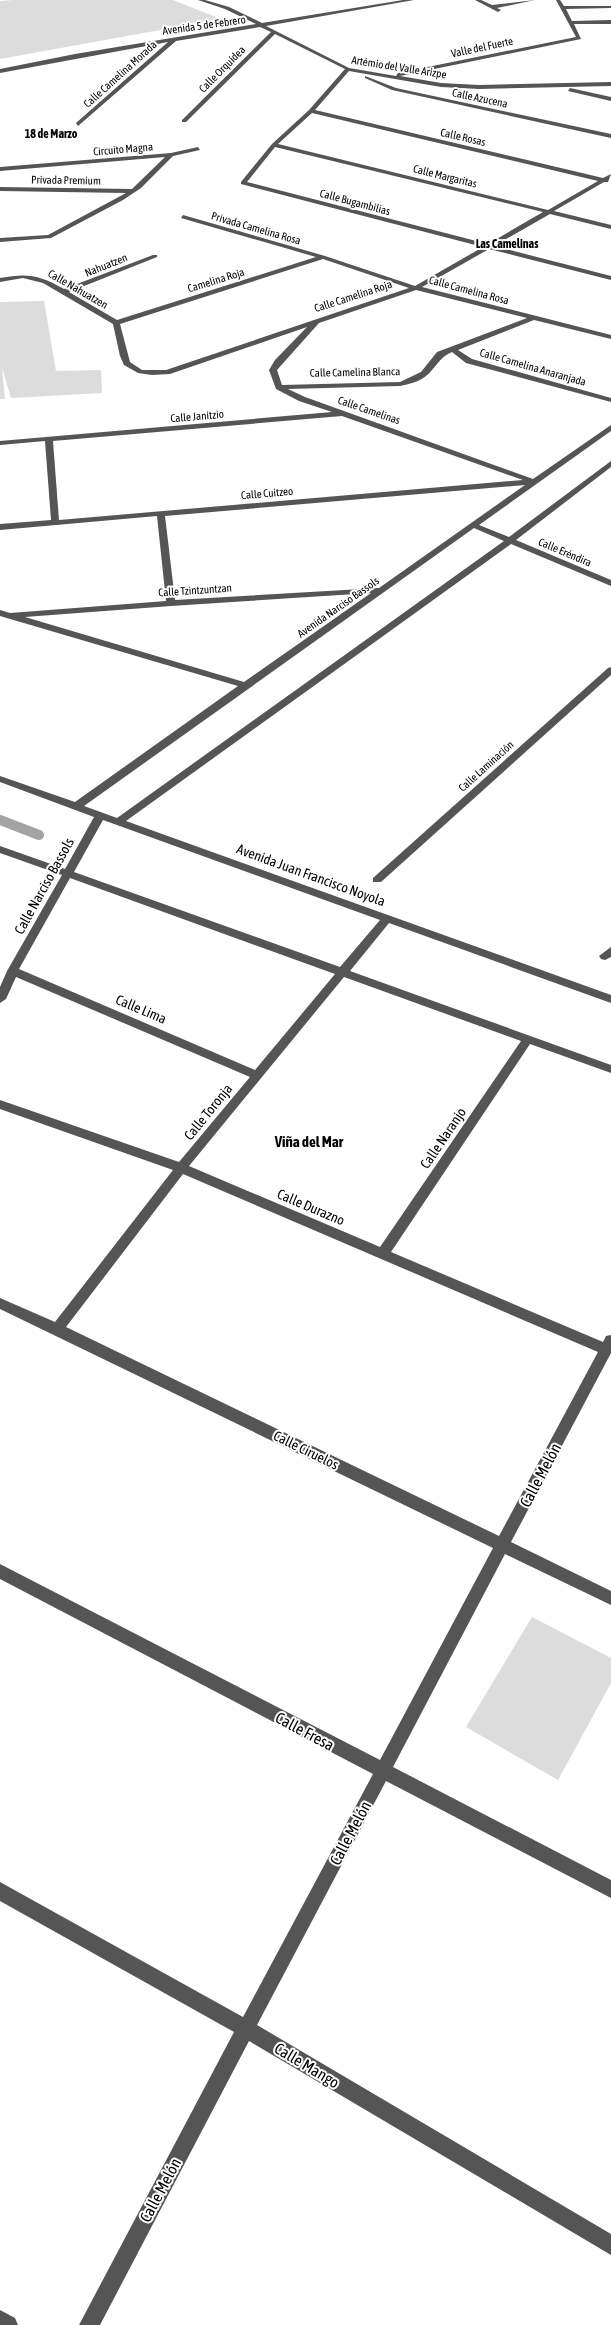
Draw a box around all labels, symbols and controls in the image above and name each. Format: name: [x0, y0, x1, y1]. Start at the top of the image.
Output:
street label: Avenida 5 de Febrero: [162, 13, 246, 37]
street label: Valle del Fuerte: [450, 35, 514, 59]
street label: Calle Camelina Morada: [81, 38, 159, 110]
street label: Calle Orquídea: [196, 43, 248, 95]
street label: Artémio del Valle Arizpe: [351, 54, 447, 80]
street label: Calle Azucena: [451, 86, 509, 110]
street label: Calle Rosas: [439, 126, 487, 148]
district label: 18 de Marzo: [25, 127, 78, 141]
street label: Circuito Magna: [93, 140, 153, 158]
street label: Calle Margaritas: [412, 162, 478, 190]
street label: Privada Premium: [31, 173, 101, 187]
street label: Calle Bugambilias: [318, 187, 392, 217]
street label: Privada Camelina Rosa: [210, 209, 302, 247]
district label: Las Camelinas: [476, 237, 539, 251]
street label: Nahuatzen: [83, 251, 129, 279]
street label: Camelina Roja: [186, 266, 246, 294]
street label: Calle Nahuatzen: [46, 267, 110, 311]
street label: Calle Camelina Rosa: [428, 274, 510, 306]
street label: Calle Camelina Roja: [313, 278, 393, 314]
street label: Calle Camelina Anaranjada: [478, 346, 588, 388]
street label: Calle Camelina Blanca: [310, 365, 400, 379]
street label: Calle Camelinas: [336, 394, 402, 426]
street label: Calle Janitzio: [170, 408, 224, 424]
street label: Calle Cuitzeo: [240, 485, 294, 501]
street label: Calle Eréndira: [537, 535, 593, 569]
street label: Avenida Narciso Bassols: [295, 574, 381, 640]
street label: Calle Tzintzuntzan: [158, 581, 232, 599]
street label: Calle Laminación: [456, 738, 516, 794]
street label: Calle Narciso Bassols: [11, 835, 77, 937]
street label: Avenida Juan Francisco Noyola: [234, 841, 388, 909]
street label: Calle Lima: [113, 991, 169, 1027]
street label: Calle Toronja: [181, 1081, 235, 1143]
street label: Calle Naranjo: [417, 1104, 469, 1172]
district label: Viña del Mar: [274, 1133, 344, 1150]
street label: Calle Durazno: [275, 1186, 347, 1228]
street label: Calle Ciruelos: [271, 1427, 341, 1473]
street label: Calle Melón: [516, 1440, 564, 1510]
street label: Calle Fresa: [273, 1708, 337, 1754]
street label: Calle Melón: [326, 1798, 374, 1868]
street label: Calle Mango: [271, 2039, 343, 2092]
street label: Calle Melón: [136, 2155, 184, 2225]

